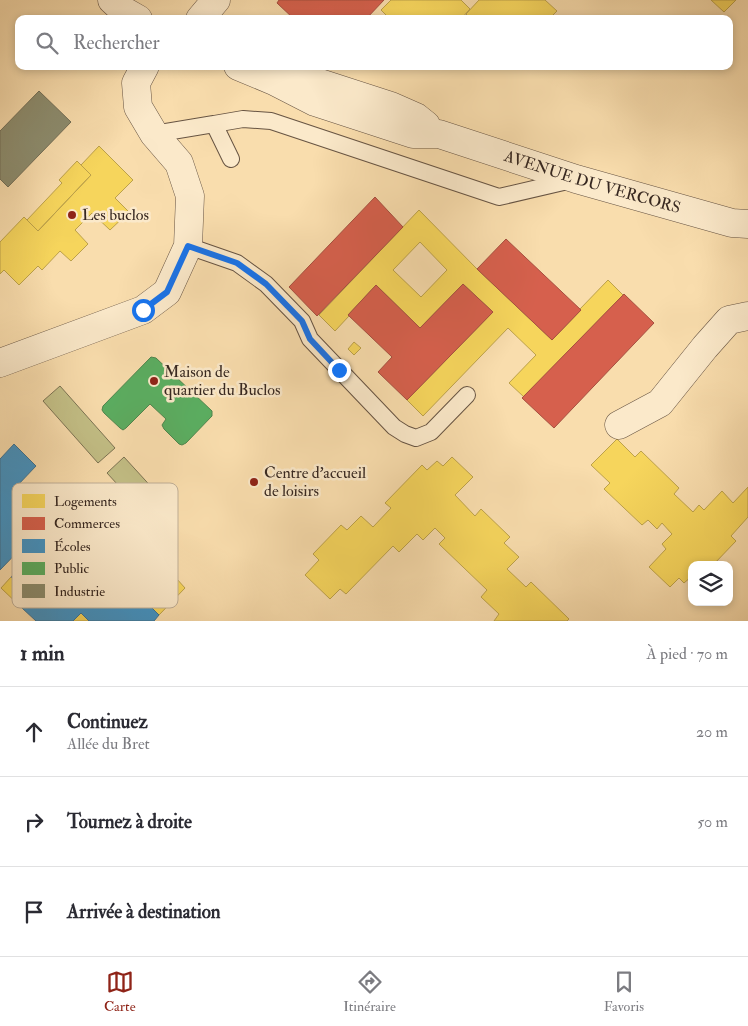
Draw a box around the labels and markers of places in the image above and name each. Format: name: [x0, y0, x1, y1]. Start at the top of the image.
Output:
place label: Les buclos: [82, 205, 149, 225]
marker: Les buclos: [66, 209, 78, 221]
place label: Maison de quartier du Buclos: [164, 362, 281, 400]
marker: Maison de quartier du Buclos: [148, 375, 160, 387]
place label: Centre d'accueil de loisirs: [264, 463, 366, 501]
marker: Centre d'accueil de loisirs: [248, 476, 260, 488]

